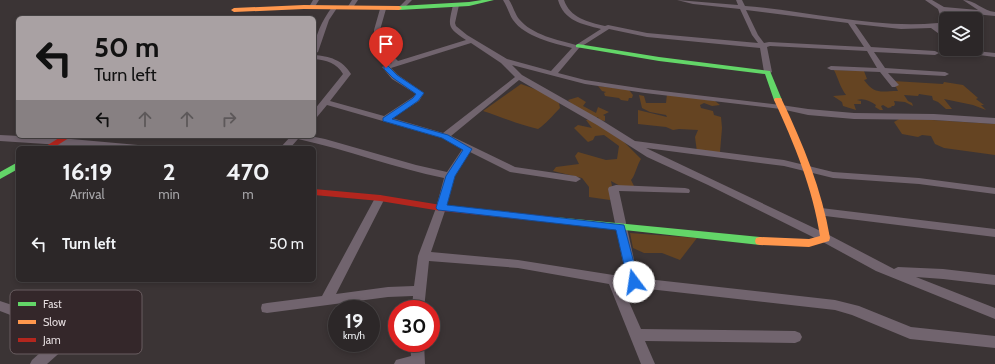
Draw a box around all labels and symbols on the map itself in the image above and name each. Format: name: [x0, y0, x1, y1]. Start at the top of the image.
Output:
pin: [369, 27, 403, 68]
position arrow: [613, 261, 655, 303]
legend: [10, 290, 142, 354]
text: Fast: [43, 297, 62, 311]
speed limit sign: 30: [388, 300, 440, 352]
text: Slow: [43, 315, 66, 329]
text: Jam: [42, 333, 61, 347]

